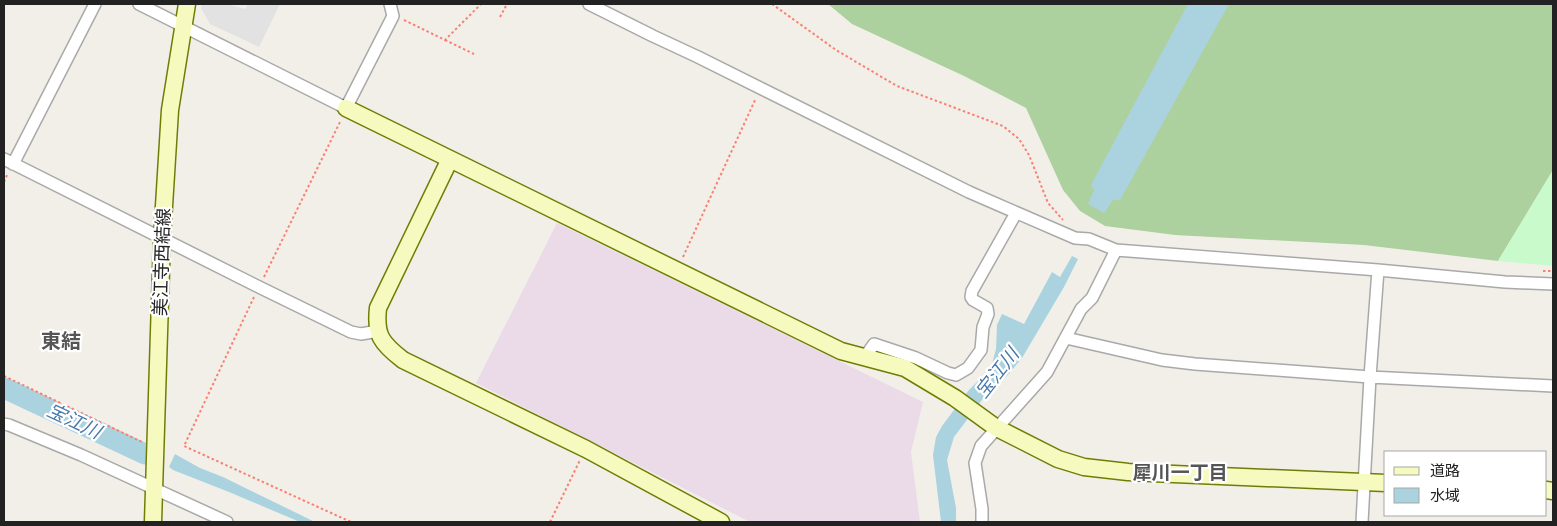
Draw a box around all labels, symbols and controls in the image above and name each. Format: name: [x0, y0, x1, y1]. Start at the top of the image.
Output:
street label: 美江寺西結線: [149, 208, 175, 316]
district label: 東結: [41, 329, 81, 353]
water label: 宝江川: [970, 342, 1025, 403]
water label: 宝江川: [43, 399, 106, 444]
legend: [1384, 451, 1547, 516]
district label: 犀川一丁目: [1132, 461, 1228, 484]
text: 道路: [1430, 462, 1460, 480]
text: 水域: [1430, 487, 1460, 505]

